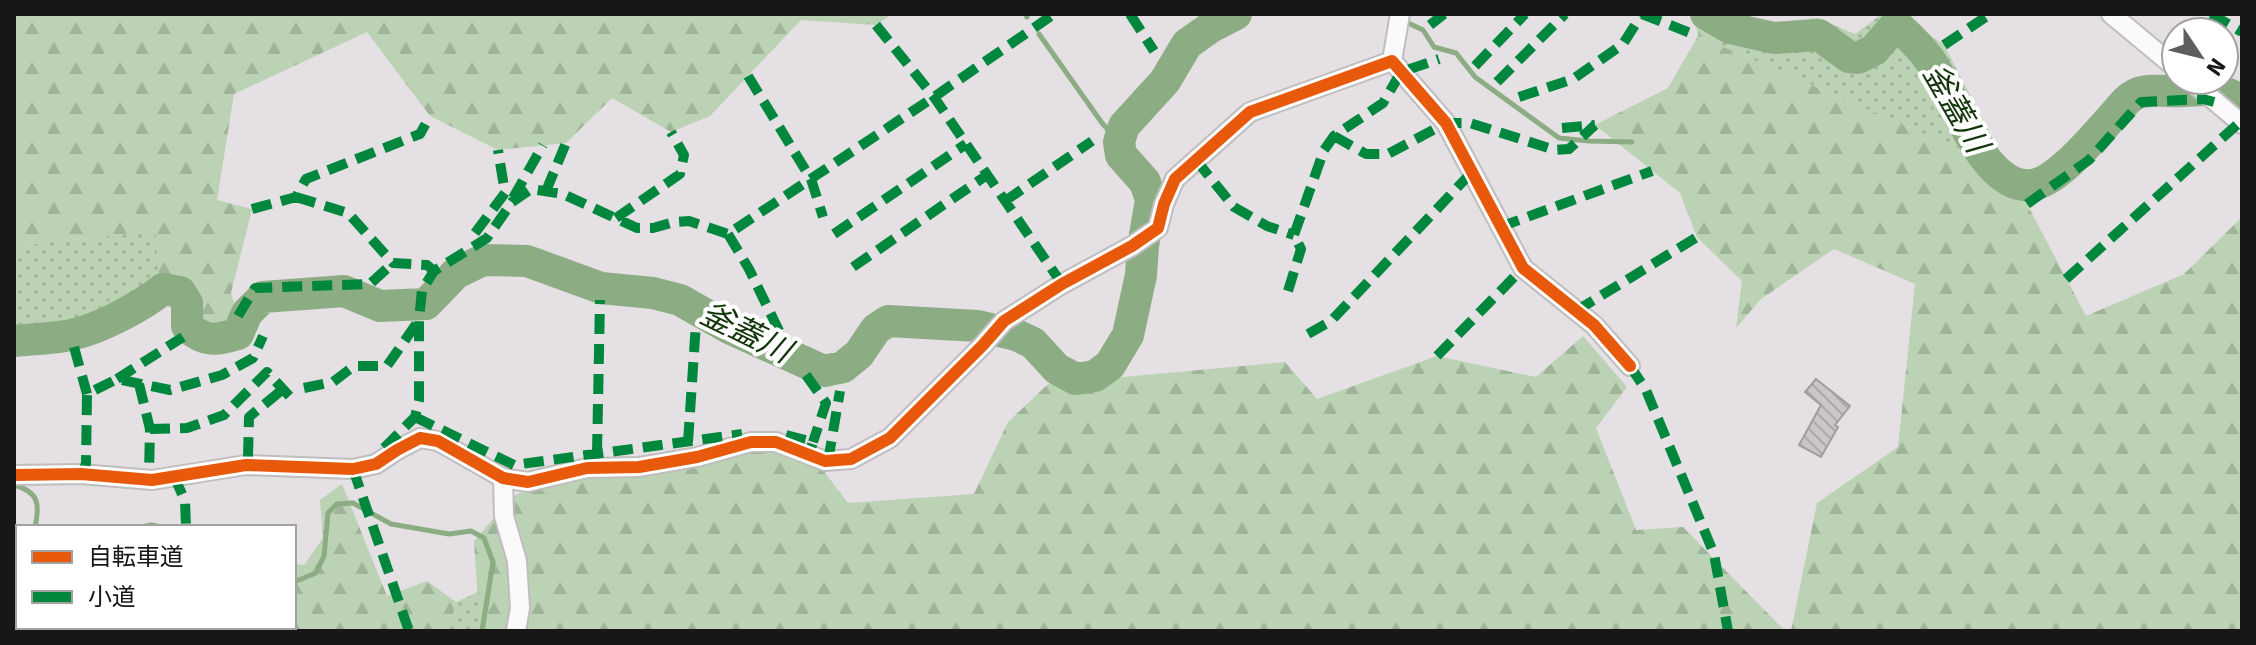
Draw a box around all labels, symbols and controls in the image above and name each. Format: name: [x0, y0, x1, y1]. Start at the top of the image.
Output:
north arrow: [2160, 16, 2240, 96]
text: N: [2201, 53, 2231, 81]
water label: 釜蓋川: [1915, 57, 1998, 162]
water label: 釜蓋川: [694, 294, 800, 372]
legend: [16, 525, 296, 629]
text: 自転車道: [88, 542, 184, 572]
text: 小道: [88, 582, 136, 612]

